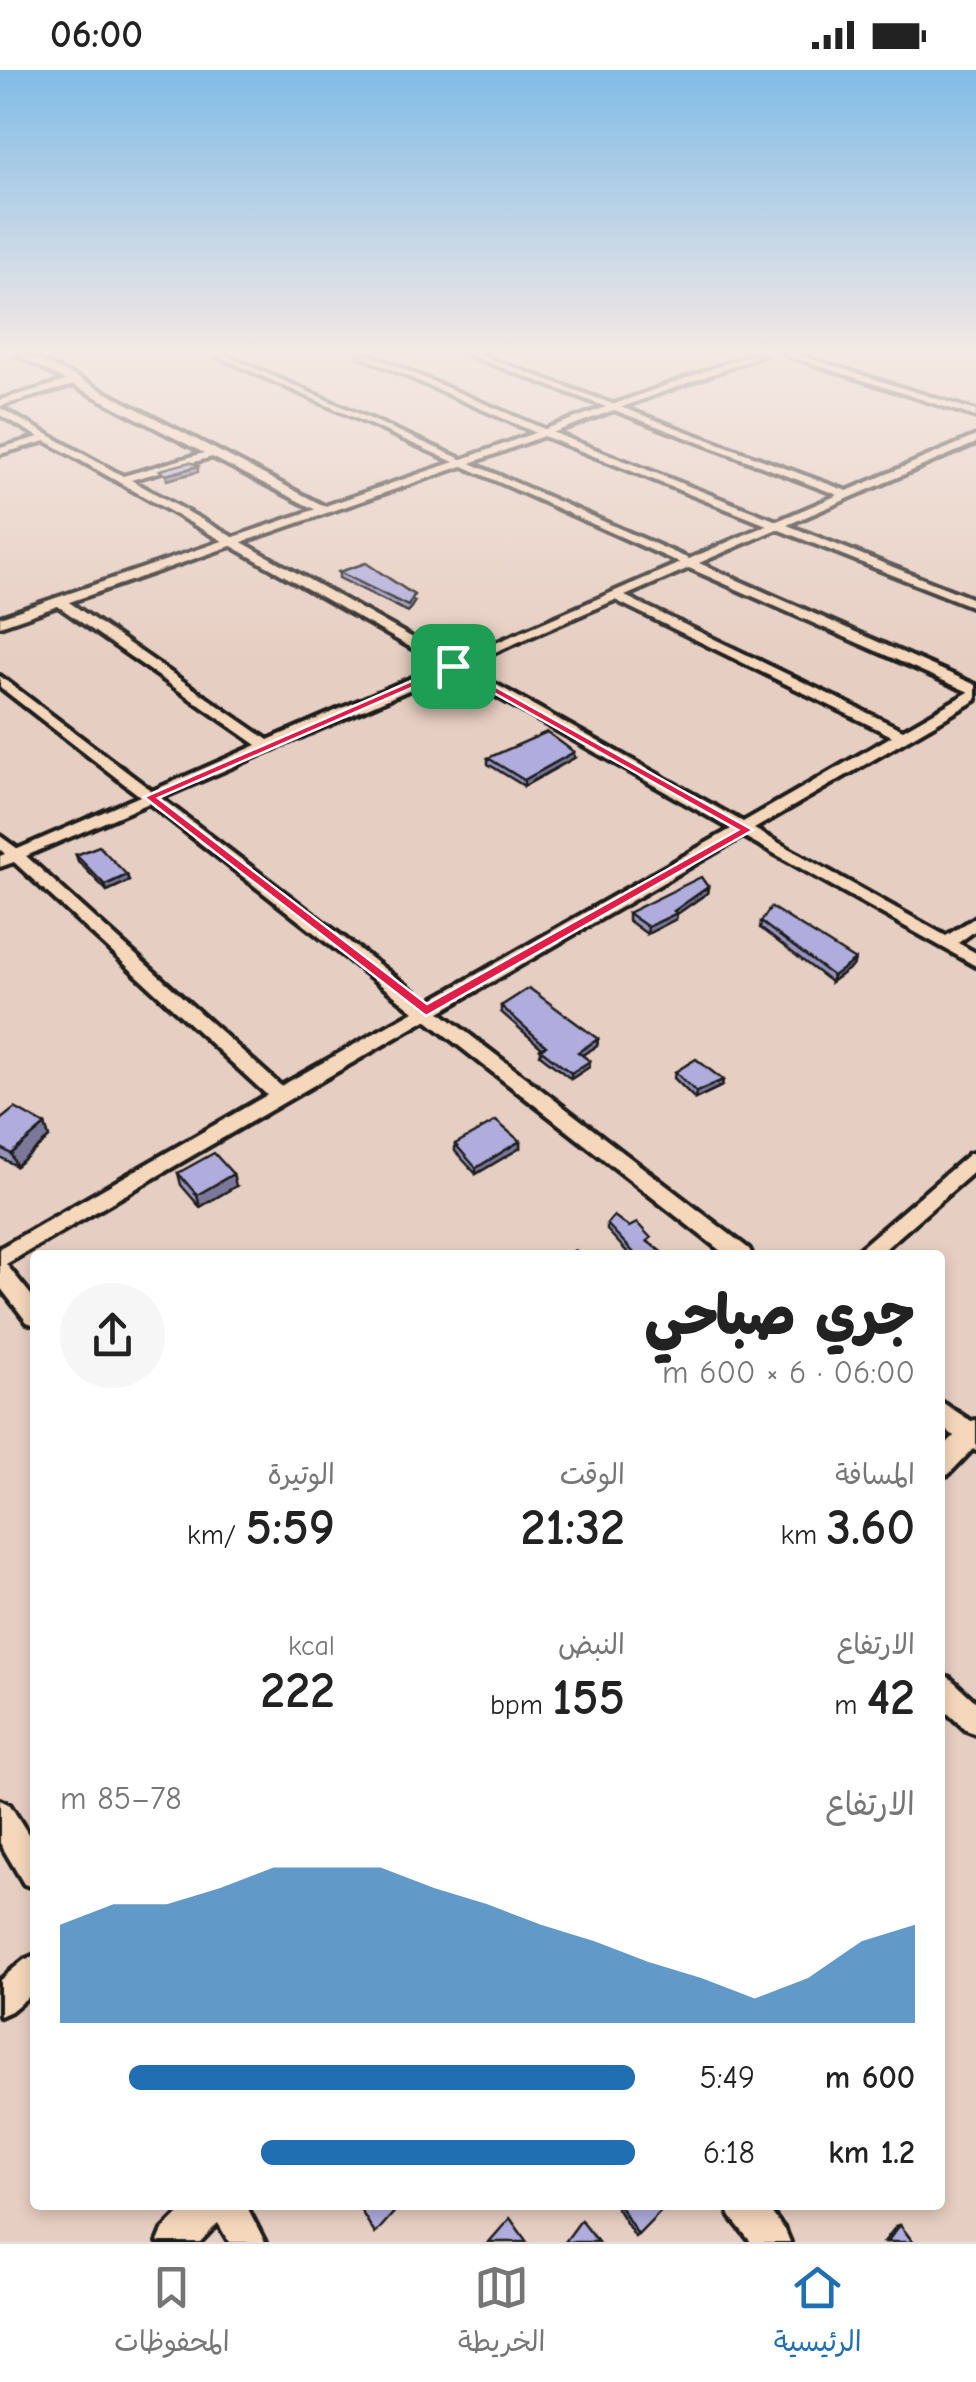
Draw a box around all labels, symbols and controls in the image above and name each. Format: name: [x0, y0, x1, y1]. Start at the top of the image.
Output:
text: 06:00: [50, 13, 143, 57]
pin: [411, 624, 496, 709]
icon: arrive: [426, 639, 481, 694]
button: share: [60, 1283, 165, 1388]
text: جري صباحي: [645, 1284, 915, 1348]
text: 06:00 · 6 × 600 m: [662, 1354, 915, 1391]
text: الوتيرة: [267, 1459, 335, 1491]
text: الوقت: [560, 1459, 625, 1491]
text: المسافة: [835, 1459, 915, 1491]
text: 5:59: [245, 1499, 335, 1557]
text: 21:32: [521, 1499, 625, 1557]
text: 3.60: [827, 1499, 915, 1557]
text: /km: [187, 1519, 245, 1551]
text: km: [780, 1519, 827, 1551]
text: النبض: [558, 1629, 625, 1661]
text: الارتفاع: [836, 1629, 915, 1661]
text: kcal: [288, 1630, 335, 1662]
text: 222: [260, 1662, 335, 1720]
text: 155: [552, 1669, 625, 1727]
text: 42: [867, 1669, 915, 1727]
text: bpm: [490, 1689, 552, 1721]
text: m: [834, 1689, 867, 1721]
text: 78–85 m: [60, 1780, 182, 1817]
text: الارتفاع: [825, 1786, 915, 1823]
text: 5:49: [699, 2059, 755, 2096]
text: 600 m: [825, 2059, 915, 2096]
text: 6:18: [703, 2134, 755, 2171]
text: 1.2 km: [828, 2134, 915, 2171]
tab: المحفوظات: [114, 2260, 230, 2366]
tab: الخريطة: [458, 2260, 545, 2366]
tab: الرئيسية: [774, 2260, 862, 2366]

